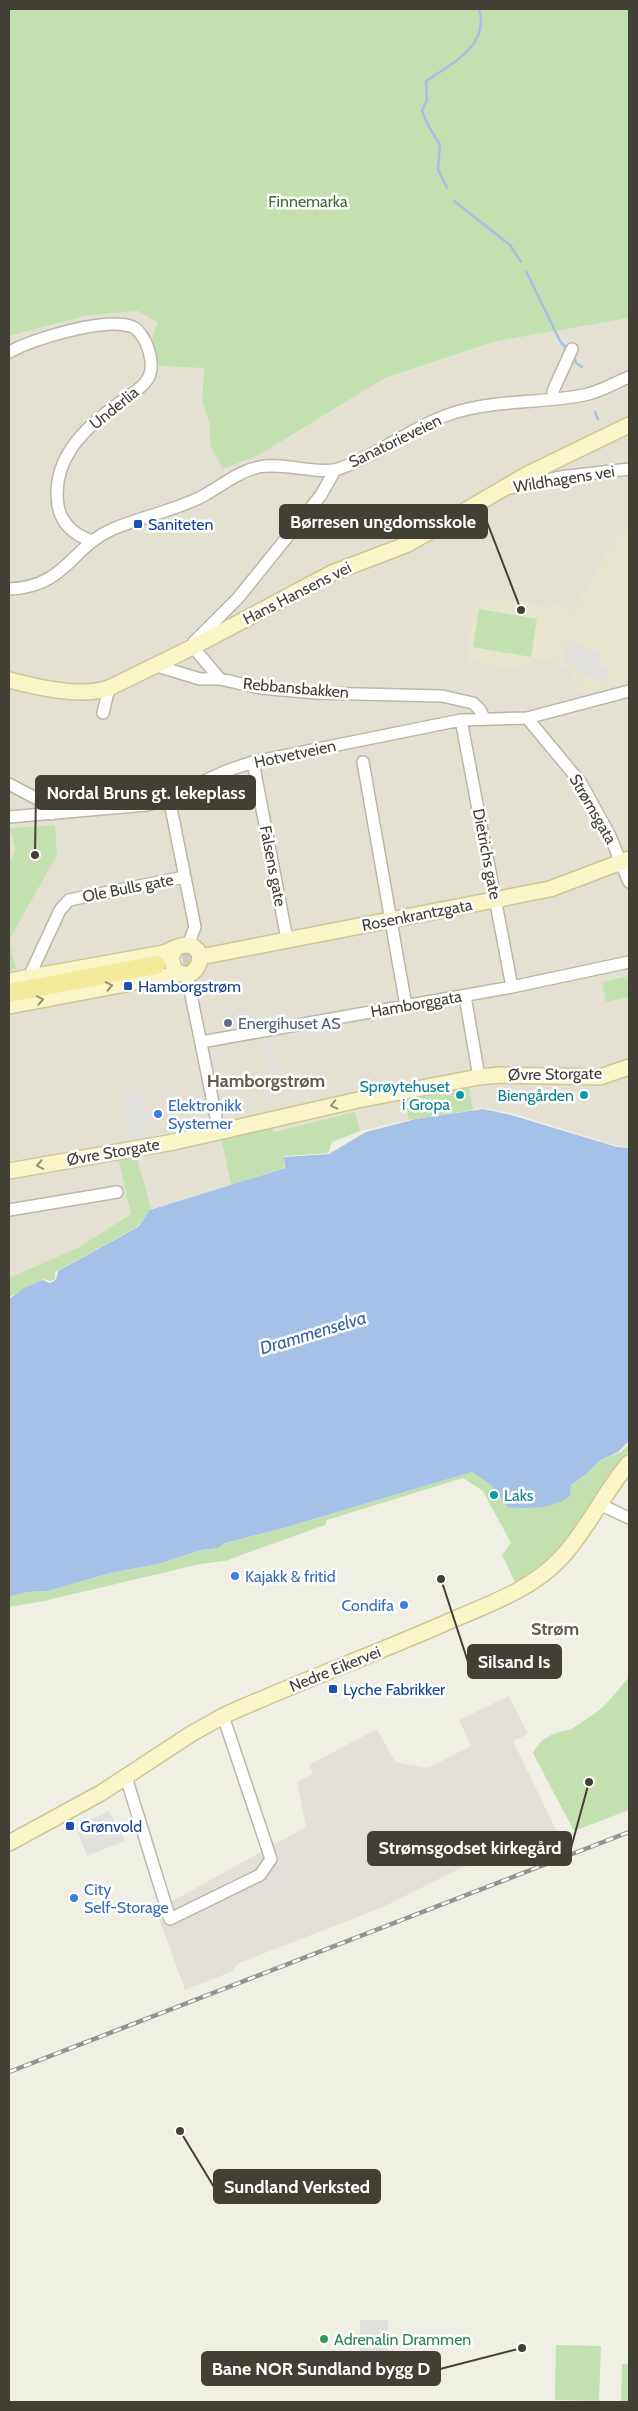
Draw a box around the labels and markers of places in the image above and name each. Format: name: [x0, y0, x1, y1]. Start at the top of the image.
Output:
callout: Børresen ungdomsskole: [280, 505, 487, 538]
place label: Saniteten: [148, 515, 213, 534]
marker: Saniteten: [132, 518, 144, 530]
callout: Nordal Bruns gt. lekeplass: [36, 776, 255, 809]
place label: Hamborgstrøm: [138, 977, 241, 996]
marker: Hamborgstrøm: [122, 980, 134, 992]
place label: Energihuset AS: [238, 1014, 341, 1033]
marker: Energihuset AS: [222, 1017, 234, 1029]
place label: Sprøytehuset i Gropa: [360, 1077, 451, 1114]
place label: Biengården: [498, 1086, 574, 1105]
marker: Sprøytehuset i Gropa: [454, 1089, 466, 1101]
marker: Biengården: [578, 1089, 590, 1101]
place label: Elektronikk Systemer: [168, 1096, 242, 1133]
marker: Elektronikk Systemer: [152, 1108, 164, 1120]
place label: Laks: [504, 1486, 534, 1505]
marker: Laks: [488, 1489, 500, 1501]
place label: Kajakk & fritid: [245, 1567, 336, 1586]
marker: Kajakk & fritid: [229, 1570, 241, 1582]
place label: Condifa: [341, 1596, 394, 1615]
marker: Condifa: [398, 1599, 410, 1611]
callout: Silsand Is: [468, 1645, 561, 1678]
place label: Lyche Fabrikker: [343, 1680, 446, 1699]
marker: Lyche Fabrikker: [327, 1683, 339, 1695]
place label: Grønvold: [80, 1817, 142, 1836]
marker: Grønvold: [64, 1820, 76, 1832]
callout: Strømsgodset kirkegård: [368, 1832, 571, 1865]
place label: City Self-Storage: [84, 1880, 169, 1917]
marker: City Self-Storage: [68, 1892, 80, 1904]
callout: Sundland Verksted: [214, 2170, 380, 2203]
place label: Adrenalin Drammen: [334, 2330, 471, 2349]
marker: Adrenalin Drammen: [318, 2333, 330, 2345]
callout: Bane NOR Sundland bygg D: [202, 2352, 440, 2385]

